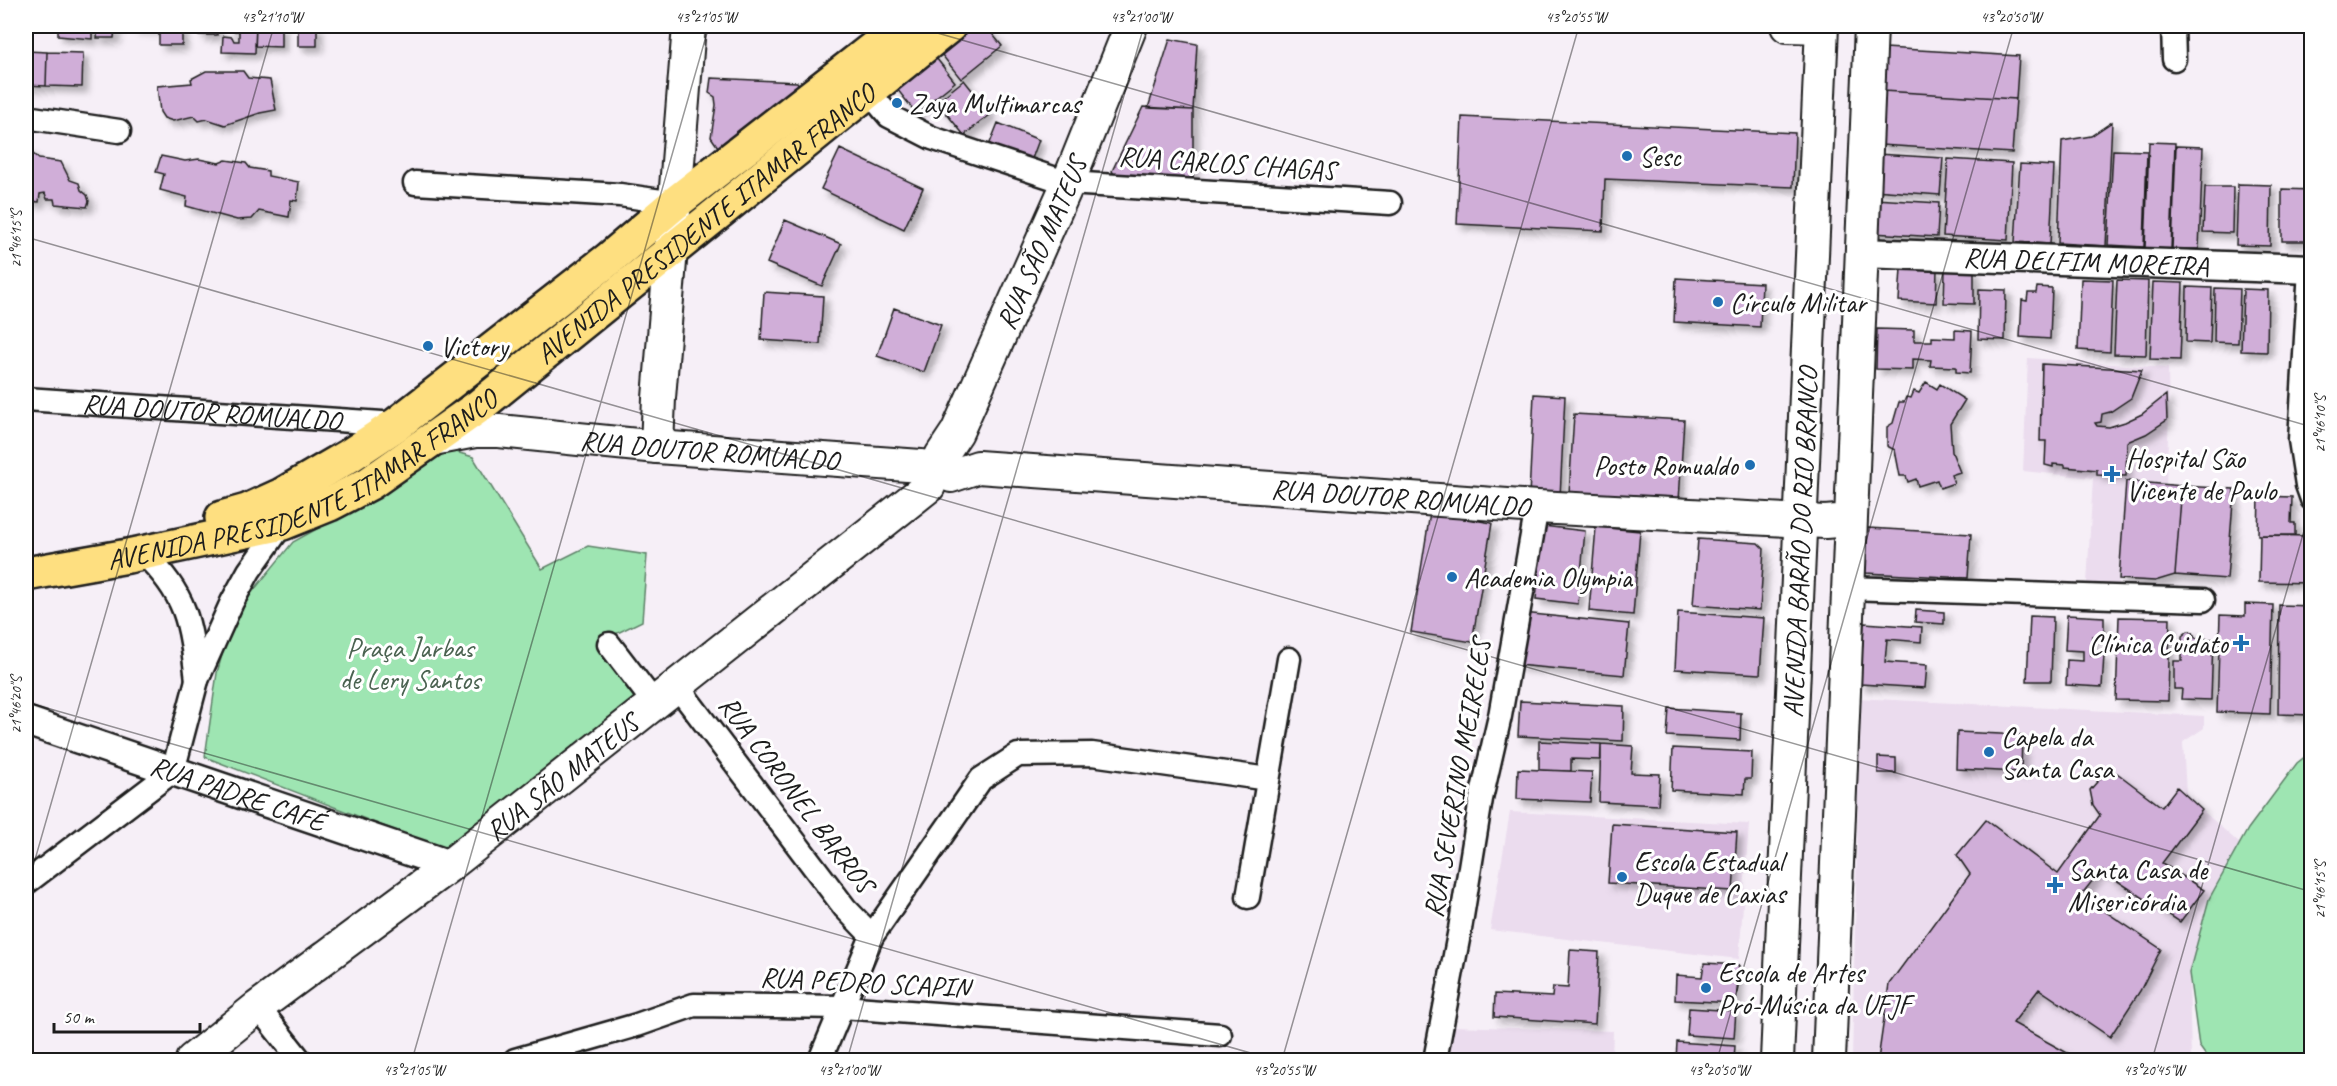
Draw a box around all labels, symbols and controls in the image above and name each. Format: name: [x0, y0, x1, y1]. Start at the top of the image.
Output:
text: 43°21'10"W: [242, 8, 306, 27]
text: 43°21'05"W: [676, 8, 740, 27]
text: 43°21'00"W: [1111, 8, 1175, 27]
text: 43°20'55"W: [1546, 8, 1610, 27]
text: 43°20'50"W: [1981, 8, 2045, 27]
street label: AVENIDA PRESIDENTE ITAMAR FRANCO: [528, 74, 884, 371]
place label: Zaya Multimarcas: [909, 86, 1083, 121]
marker: Zaya Multimarcas: [890, 96, 904, 110]
street label: RUA CARLOS CHAGAS: [1117, 138, 1341, 188]
place label: Sesc: [1639, 139, 1682, 174]
street label: RUA SÃO MATEUS: [988, 147, 1096, 335]
marker: Sesc: [1620, 149, 1634, 163]
text: 21°46'15"S: [7, 208, 26, 268]
street label: RUA DELFIM MOREIRA: [1963, 239, 2210, 283]
place label: Círculo Militar: [1730, 285, 1868, 320]
marker: Círculo Militar: [1711, 295, 1725, 309]
place label: Victory: [440, 329, 510, 364]
marker: Victory: [421, 339, 435, 353]
street label: AVENIDA BARÃO DO RIO BRANCO: [1774, 364, 1825, 718]
street label: AVENIDA PRESIDENTE ITAMAR FRANCO: [104, 379, 506, 577]
street label: RUA DOUTOR ROMUALDO: [81, 385, 345, 438]
text: 21°46'10"S: [2311, 393, 2330, 453]
street label: RUA DOUTOR ROMUALDO: [579, 422, 843, 478]
place label: Hospital São Vicente de Paulo: [2126, 441, 2279, 508]
place label: Posto Romualdo: [1594, 448, 1740, 483]
marker: Posto Romualdo: [1743, 458, 1757, 472]
marker: Hospital São Vicente de Paulo: [2103, 465, 2121, 483]
street label: RUA DOUTOR ROMUALDO: [1270, 471, 1534, 524]
place label: Academia Olympia: [1464, 560, 1633, 595]
marker: Academia Olympia: [1445, 570, 1459, 584]
place label: Clínica Cuidato: [2089, 626, 2230, 661]
park label: Praça Jarbas de Lery Santos: [340, 630, 483, 697]
street label: RUA SEVERINO MEIRELES: [1415, 632, 1500, 920]
marker: Clínica Cuidato: [2232, 634, 2250, 652]
text: 21°46'20"S: [7, 674, 26, 734]
street label: RUA CORONEL BARROS: [711, 688, 885, 903]
street label: RUA SÃO MATEUS: [478, 703, 649, 848]
place label: Capela da Santa Casa: [2001, 719, 2115, 786]
marker: Capela da Santa Casa: [1982, 745, 1996, 759]
street label: RUA PADRE CAFÉ: [146, 747, 333, 840]
place label: Escola Estadual Duque de Caxias: [1634, 844, 1789, 911]
place label: Santa Casa de Misericórdia: [2068, 852, 2209, 919]
text: 21°46'15"S: [2311, 859, 2330, 919]
marker: Escola Estadual Duque de Caxias: [1615, 870, 1629, 884]
marker: Santa Casa de Misericórdia: [2046, 876, 2064, 894]
place label: Escola de Artes Pró-Música da UFJF: [1718, 955, 1916, 1022]
street label: RUA PEDRO SCAPIN: [759, 959, 975, 1005]
marker: Escola de Artes Pró-Música da UFJF: [1699, 981, 1713, 995]
scale bar: [54, 996, 200, 1034]
text: 50 m: [63, 1006, 96, 1028]
text: 43°21'05"W: [384, 1061, 448, 1080]
text: 43°21'00"W: [819, 1061, 883, 1080]
text: 43°20'55"W: [1254, 1061, 1318, 1080]
text: 43°20'50"W: [1689, 1061, 1753, 1080]
text: 43°20'45"W: [2124, 1061, 2188, 1080]

